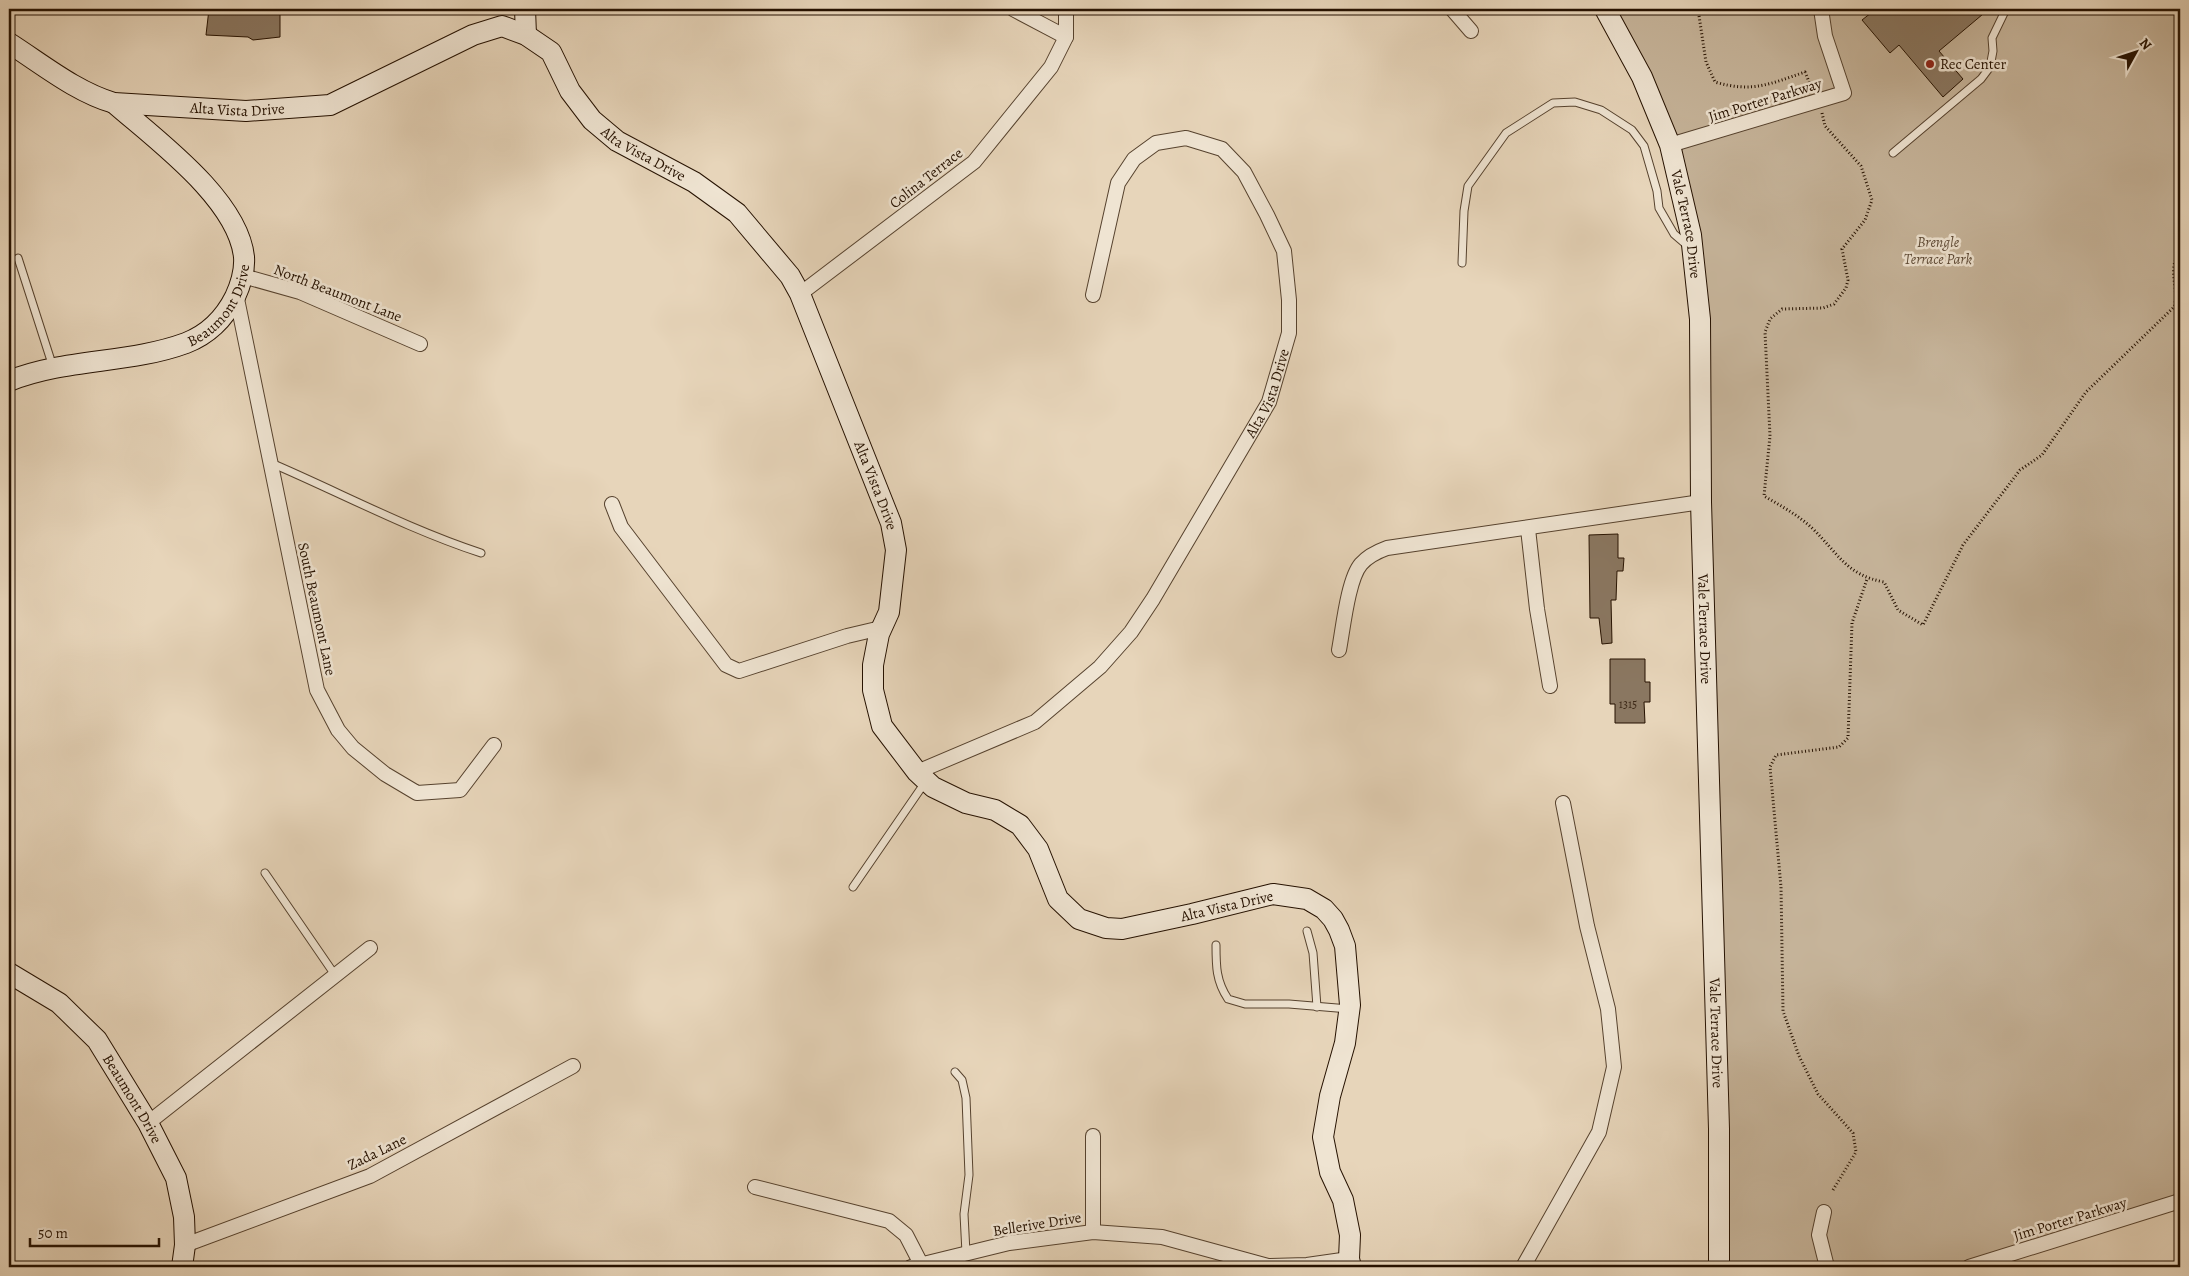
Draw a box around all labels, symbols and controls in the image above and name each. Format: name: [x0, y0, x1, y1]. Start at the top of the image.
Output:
north arrow: [2112, 28, 2162, 78]
text: N: [2135, 34, 2156, 54]
place label: Rec Center: [1940, 54, 2006, 74]
marker: Rec Center: [1924, 58, 1936, 70]
street label: Jim Porter Parkway: [1706, 73, 1824, 127]
street label: Alta Vista Drive: [189, 98, 285, 121]
street label: Alta Vista Drive: [596, 121, 689, 186]
street label: Colina Terrace: [885, 143, 967, 213]
street label: Vale Terrace Drive: [1666, 167, 1706, 280]
park label: Brengle Terrace Park: [1904, 232, 1973, 269]
street label: North Beaumont Lane: [271, 259, 405, 327]
street label: Beaumont Drive: [184, 263, 254, 351]
street label: Alta Vista Drive: [1240, 346, 1294, 442]
street label: Alta Vista Drive: [849, 437, 902, 532]
street label: South Beaumont Lane: [293, 541, 341, 678]
street label: Vale Terrace Drive: [1693, 573, 1716, 685]
house number: 1315: [1619, 696, 1637, 712]
street label: Alta Vista Drive: [1178, 886, 1276, 927]
street label: Vale Terrace Drive: [1705, 977, 1728, 1089]
street label: Beaumont Drive: [98, 1050, 167, 1147]
street label: Zada Lane: [344, 1129, 410, 1175]
street label: Jim Porter Parkway: [2011, 1192, 2129, 1246]
street label: Bellerive Drive: [991, 1207, 1083, 1241]
scale bar: [30, 1216, 159, 1248]
text: 50 m: [38, 1223, 68, 1243]

